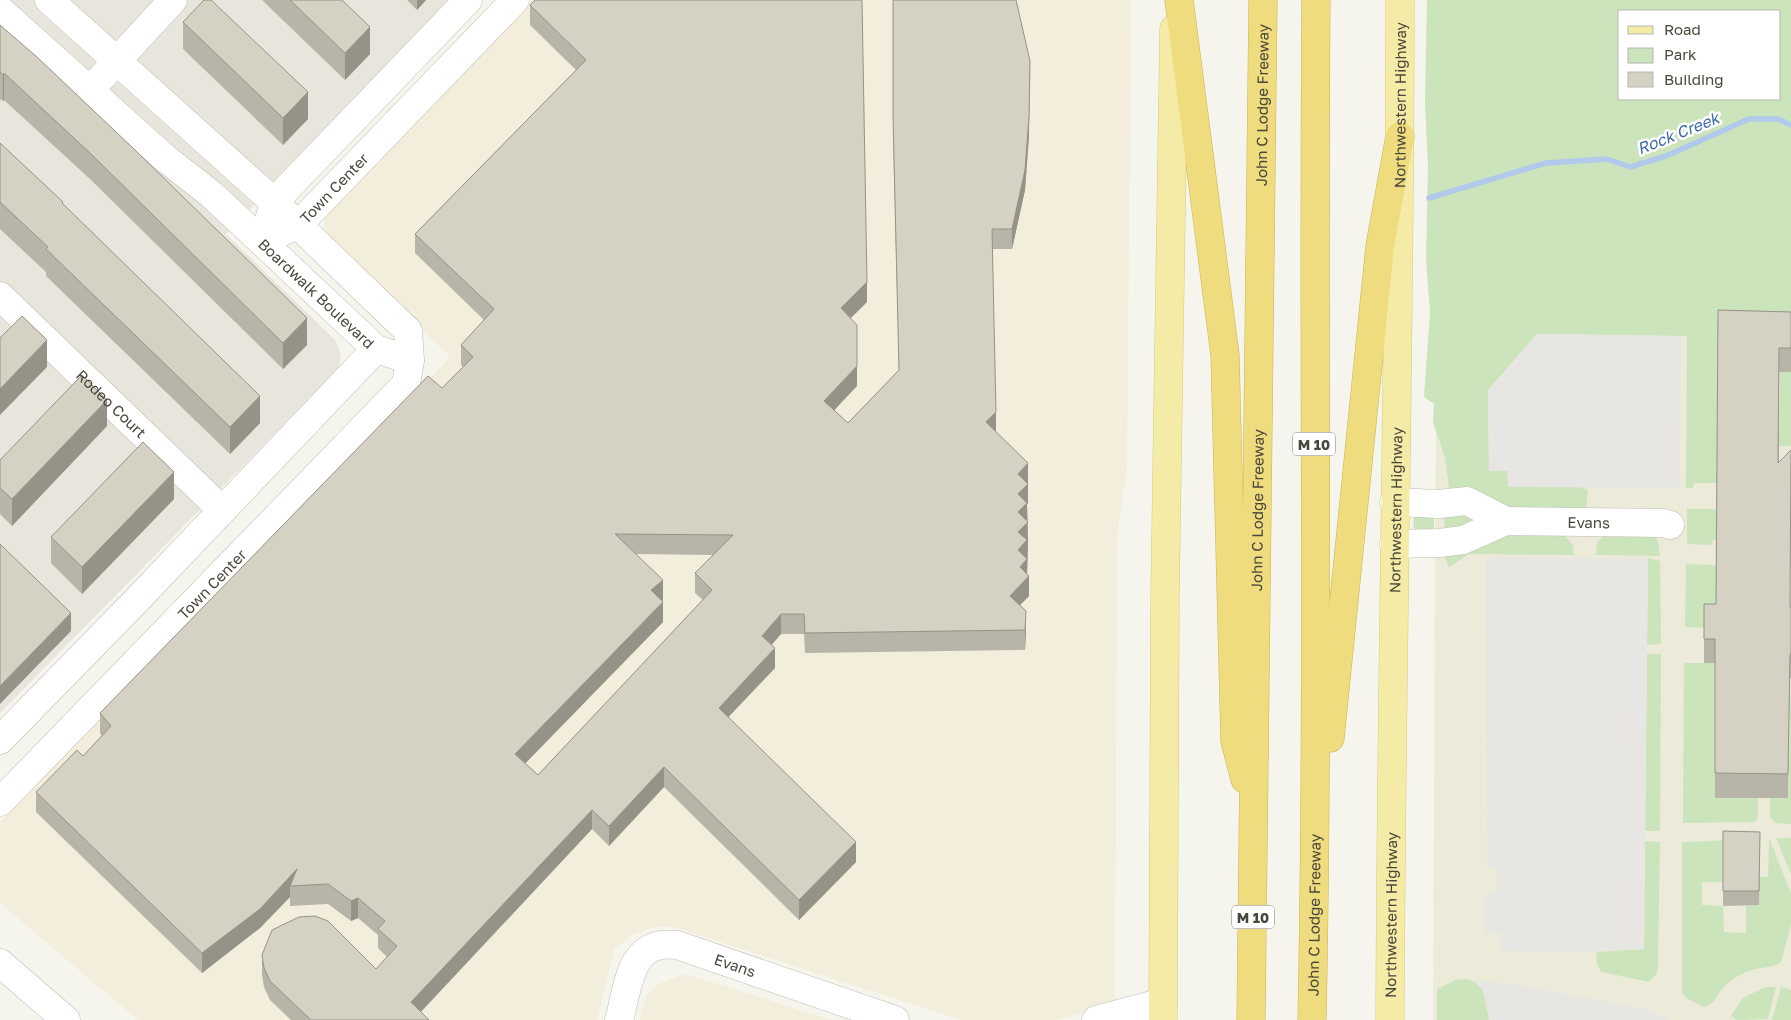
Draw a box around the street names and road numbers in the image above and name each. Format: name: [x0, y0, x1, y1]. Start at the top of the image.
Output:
street label: Northwestern Highway: [1390, 21, 1409, 188]
street label: John C Lodge Freeway: [1252, 23, 1272, 186]
street label: Town Center: [296, 149, 372, 227]
street label: Boardwalk Boulevard: [255, 234, 378, 352]
street label: Rodeo Court: [73, 366, 150, 441]
street label: Northwestern Highway: [1385, 426, 1406, 593]
street label: John C Lodge Freeway: [1247, 428, 1267, 591]
road number: M 10: [1293, 432, 1335, 456]
street label: Evans: [1567, 513, 1610, 531]
street label: Town Center: [174, 545, 250, 623]
street label: Northwestern Highway: [1381, 831, 1400, 998]
street label: John C Lodge Freeway: [1303, 833, 1324, 996]
road number: M 10: [1232, 906, 1274, 929]
street label: Evans: [712, 950, 758, 980]

